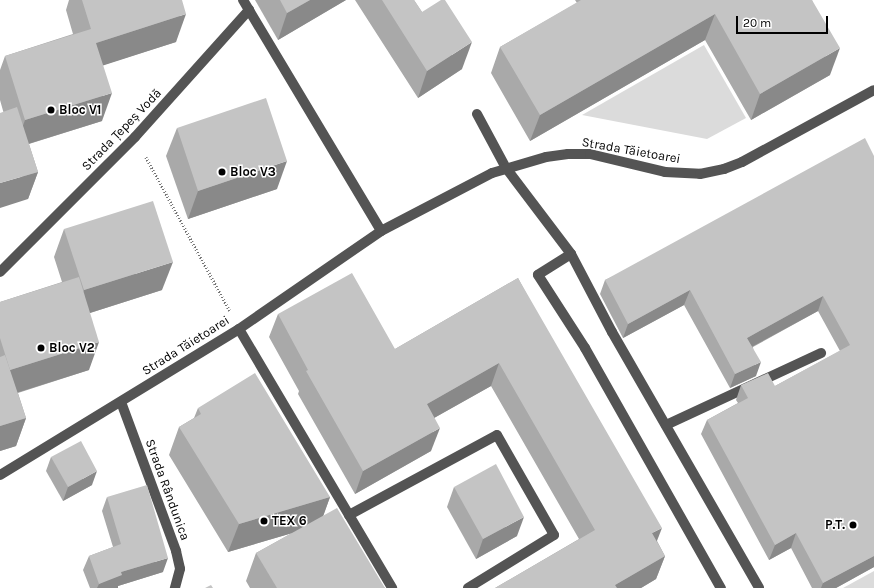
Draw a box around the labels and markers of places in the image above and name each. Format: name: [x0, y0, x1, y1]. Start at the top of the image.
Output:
place label: Bloc V1: [59, 102, 101, 118]
marker: Bloc V1: [46, 105, 56, 115]
place label: Bloc V3: [230, 164, 276, 180]
marker: Bloc V3: [217, 167, 227, 177]
place label: Bloc V2: [49, 340, 95, 356]
marker: Bloc V2: [36, 343, 46, 353]
place label: TEX 6: [272, 513, 307, 529]
marker: TEX 6: [259, 516, 269, 526]
place label: P.T.: [825, 517, 845, 533]
marker: P.T.: [848, 520, 858, 530]

